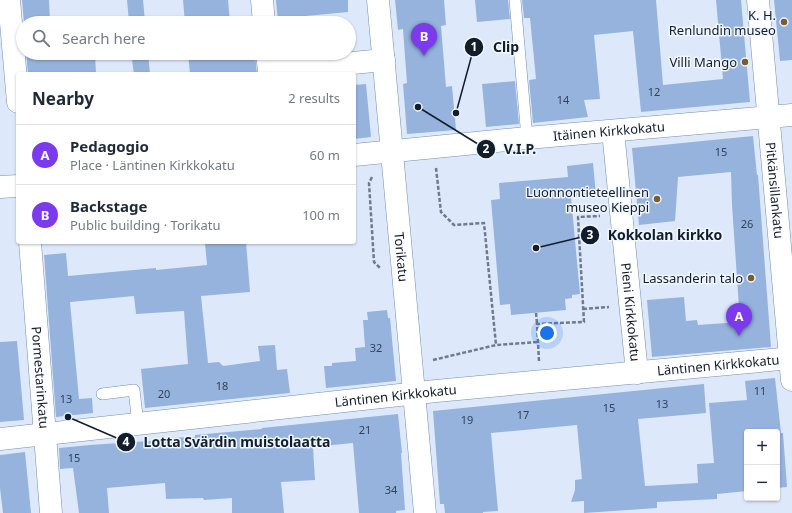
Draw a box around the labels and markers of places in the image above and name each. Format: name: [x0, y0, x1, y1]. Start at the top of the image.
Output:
place label: K. H. Renlundin museo: [669, 6, 776, 39]
marker: K. H. Renlundin museo: [779, 17, 789, 27]
pin: B: [411, 23, 437, 56]
callout: Clip: [464, 34, 527, 60]
place label: Villi Mango: [669, 53, 737, 71]
marker: Villi Mango: [740, 57, 750, 67]
callout: V.I.P.: [476, 136, 544, 162]
place label: Luonnontieteellinen museo Kieppi: [526, 183, 649, 216]
marker: Luonnontieteellinen museo Kieppi: [652, 194, 662, 204]
callout: Kokkolan kirkko: [580, 222, 731, 248]
place label: Lassanderin talo: [642, 269, 743, 287]
marker: Lassanderin talo: [746, 273, 756, 283]
pin: A: [726, 303, 752, 336]
callout: Lotta Svärdin muistolaatta: [116, 429, 339, 455]

